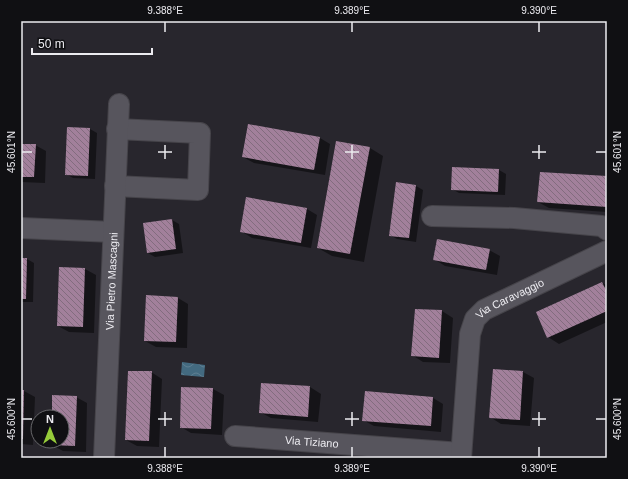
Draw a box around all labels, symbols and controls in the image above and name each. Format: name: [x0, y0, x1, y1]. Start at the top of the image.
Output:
text: 9.388°E: [147, 5, 183, 16]
text: 9.389°E: [334, 5, 370, 16]
text: 9.390°E: [521, 5, 557, 16]
scale bar: [32, 30, 152, 56]
text: 50 m: [38, 37, 65, 51]
text: 45.601°N: [6, 131, 17, 173]
text: 45.601°N: [612, 131, 623, 173]
street label: Via Pietro Mascagni: [103, 232, 120, 330]
street label: Via Caravaggio: [473, 276, 546, 321]
text: 45.600°N: [6, 398, 17, 440]
text: 45.600°N: [612, 398, 623, 440]
north arrow: [30, 409, 70, 449]
text: N: [46, 413, 54, 425]
street label: Via Tiziano: [285, 434, 339, 450]
text: 9.388°E: [147, 463, 183, 474]
text: 9.389°E: [334, 463, 370, 474]
text: 9.390°E: [521, 463, 557, 474]

